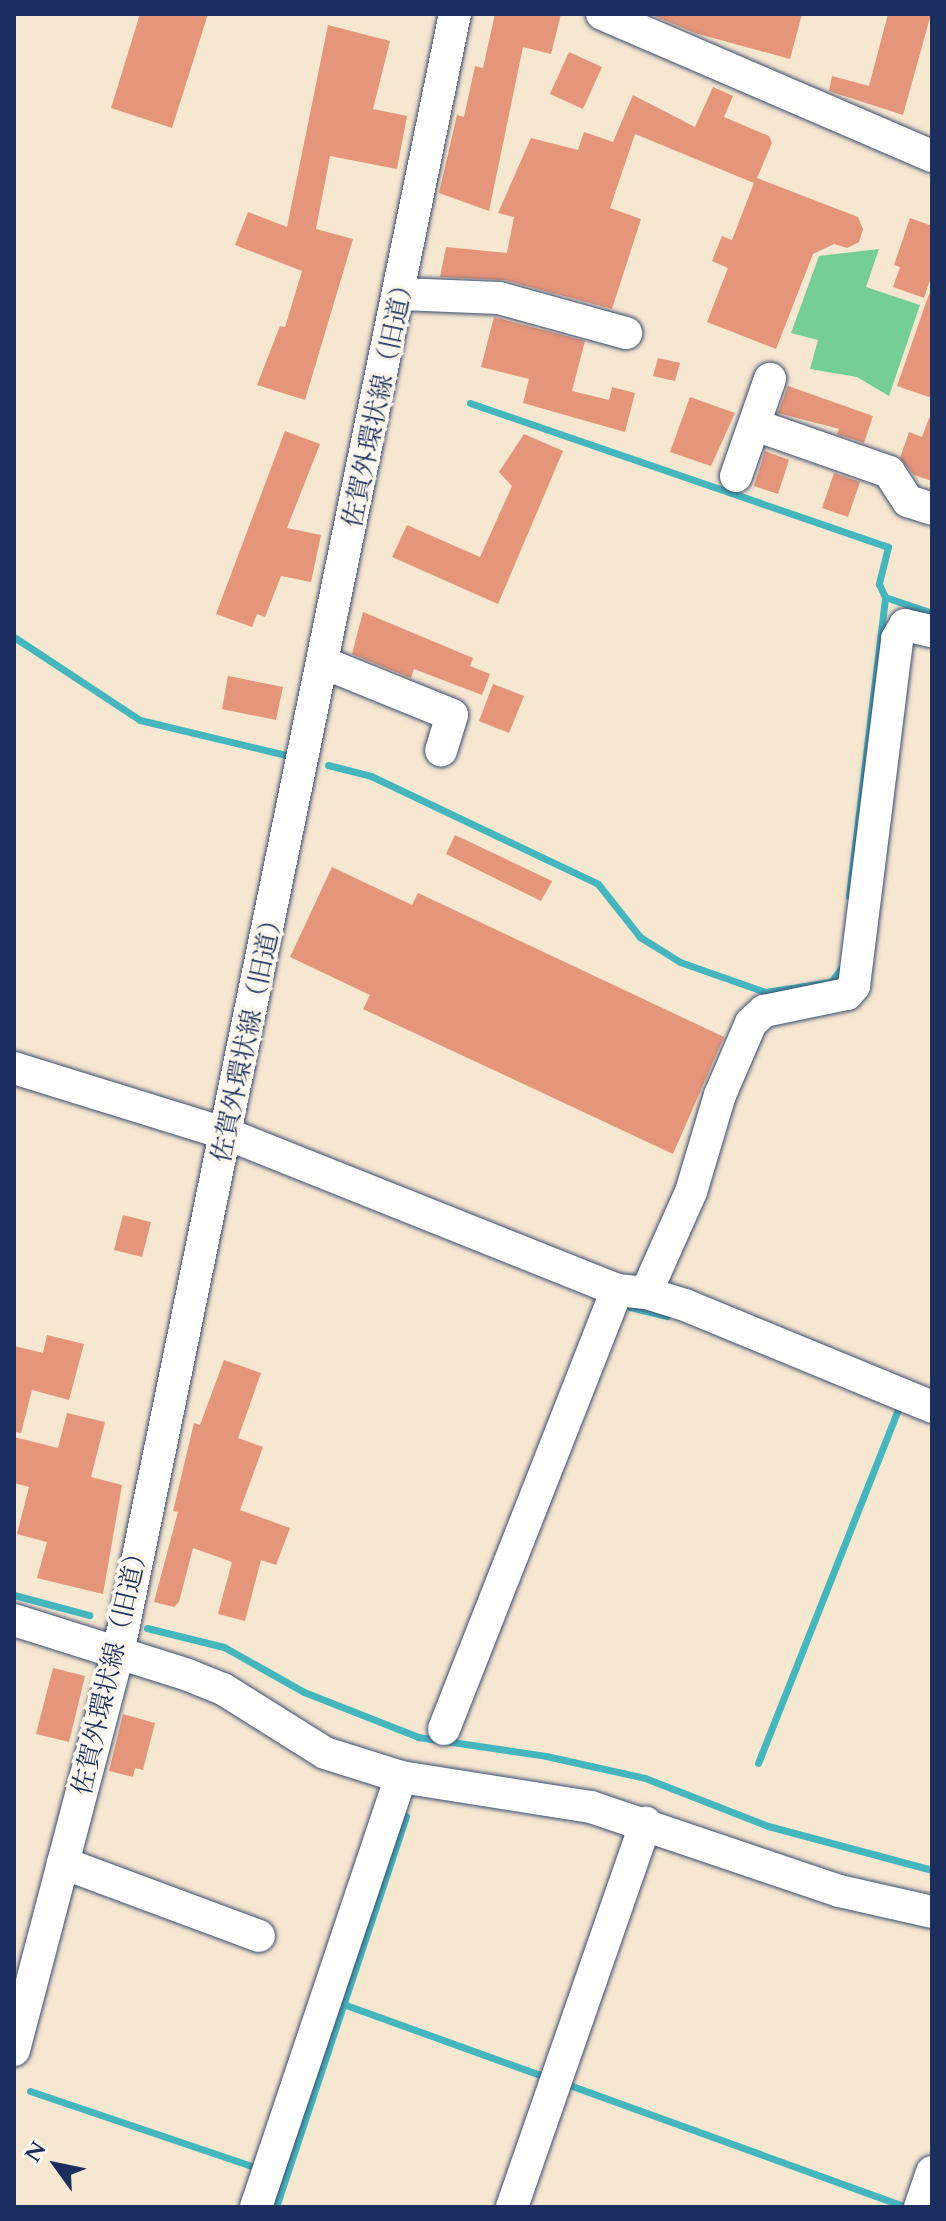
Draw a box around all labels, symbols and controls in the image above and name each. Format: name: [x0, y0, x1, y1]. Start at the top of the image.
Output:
street label: 佐賀外環状線（旧道）: [337, 270, 421, 530]
street label: 佐賀外環状線（旧道）: [206, 905, 290, 1165]
street label: 佐賀外環状線（旧道）: [67, 1538, 155, 1798]
north arrow: [16, 2125, 96, 2205]
text: N: [18, 2136, 54, 2168]

